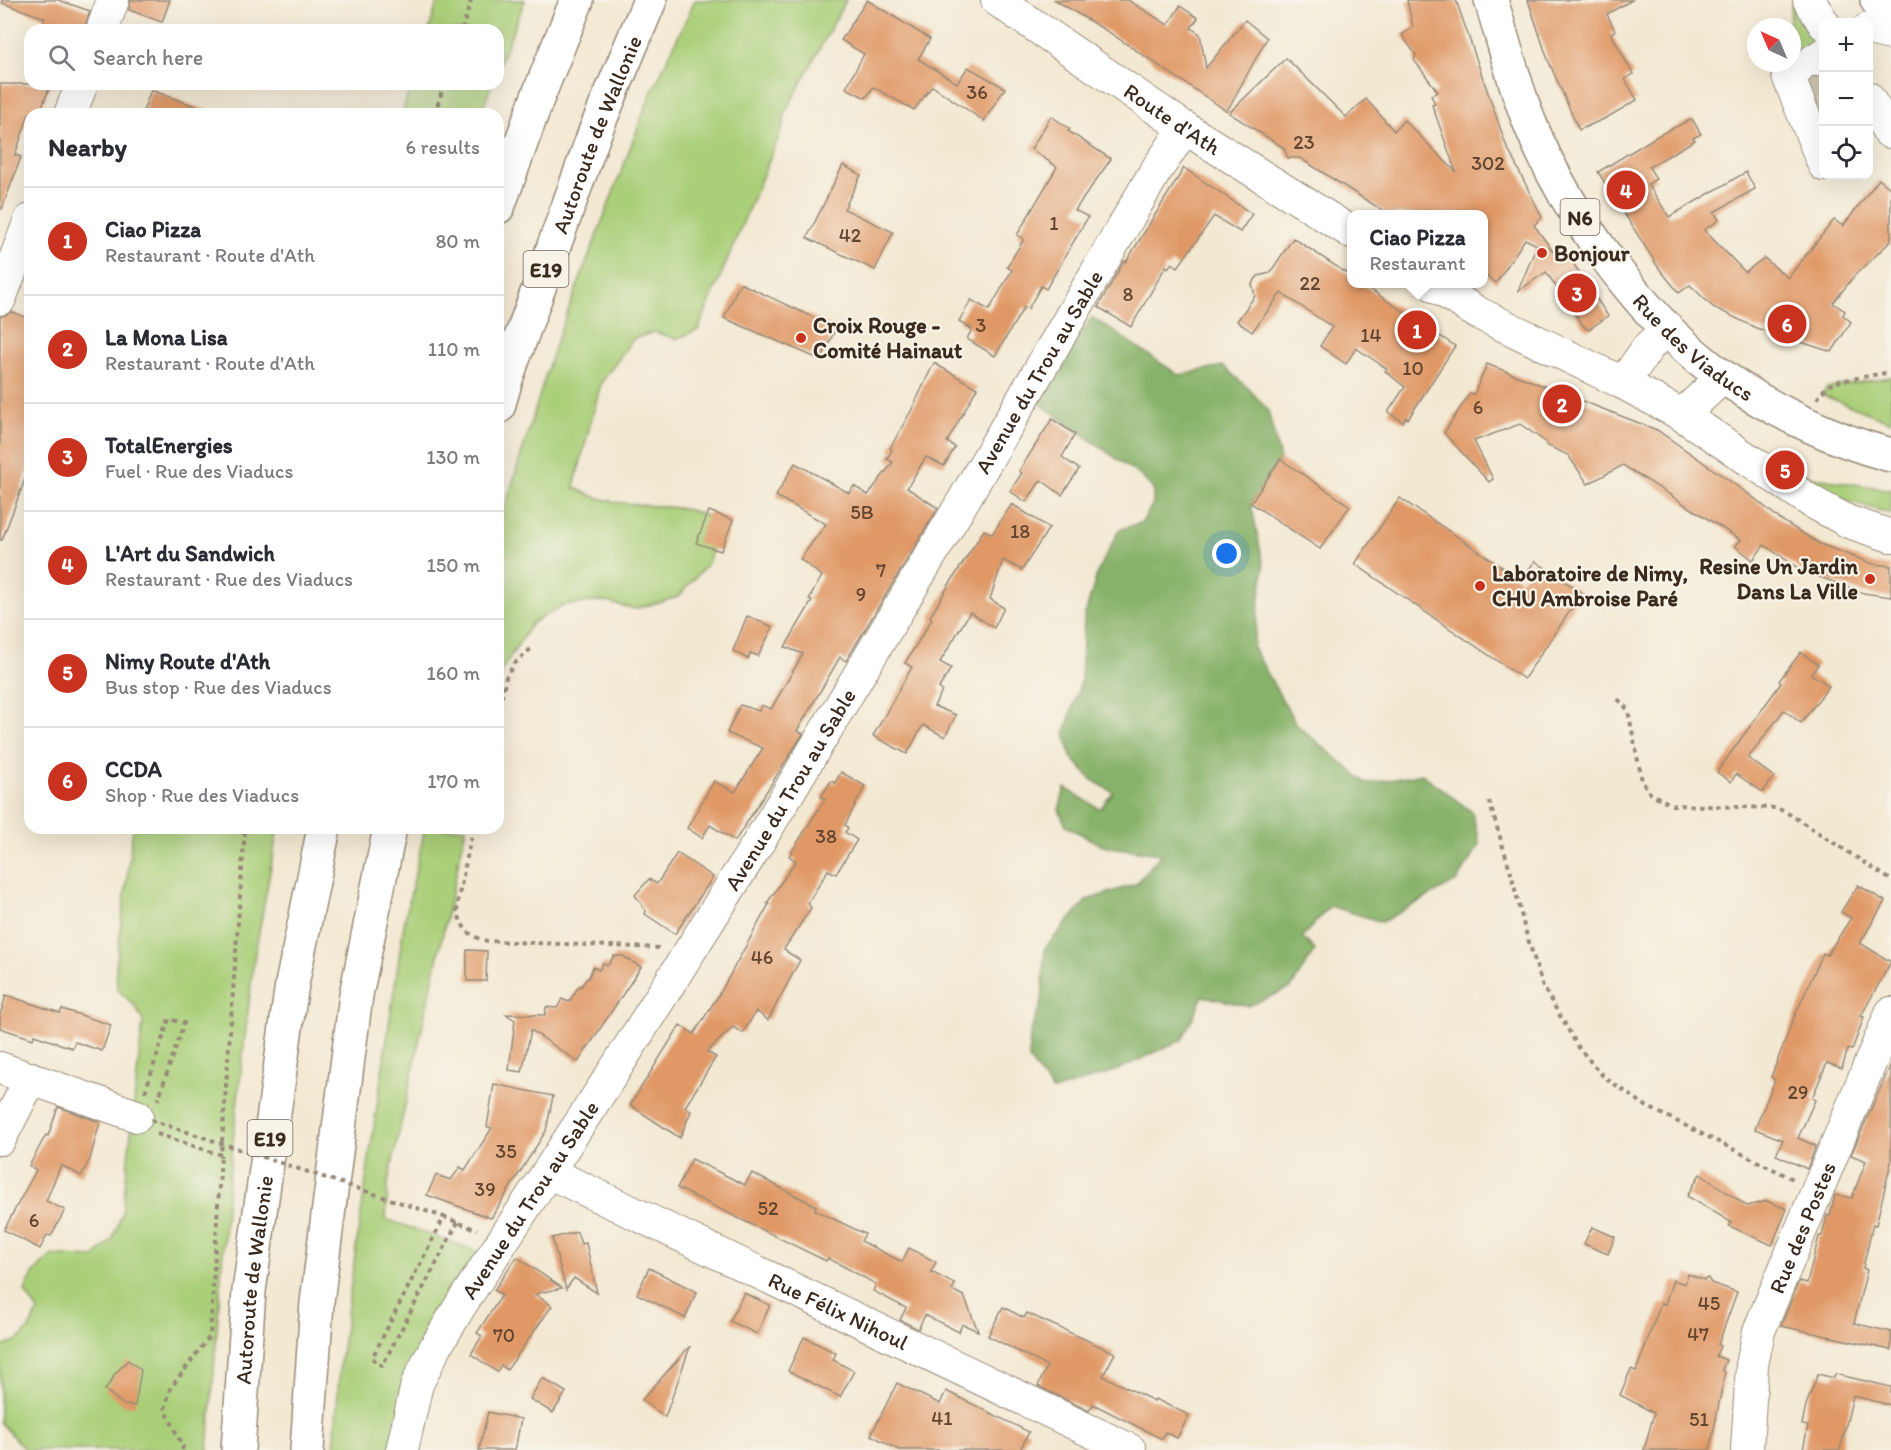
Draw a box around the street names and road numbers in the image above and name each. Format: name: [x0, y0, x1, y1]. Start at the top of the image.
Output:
street label: Autoroute de Wallonie: [546, 31, 647, 237]
street label: Route d'Ath: [1119, 77, 1226, 161]
road number: N6: [1560, 199, 1600, 235]
road number: E19: [524, 251, 568, 287]
street label: Avenue du Trou au Sable: [969, 265, 1108, 478]
street label: Rue des Viaducs: [1627, 288, 1759, 407]
street label: Avenue du Trou au Sable: [718, 683, 861, 895]
street label: Avenue du Trou au Sable: [455, 1096, 604, 1304]
road number: E19: [248, 1120, 292, 1156]
street label: Rue des Postes: [1763, 1158, 1841, 1297]
street label: Autoroute de Wallonie: [229, 1173, 279, 1385]
street label: Rue Félix Nihoul: [764, 1266, 913, 1356]

